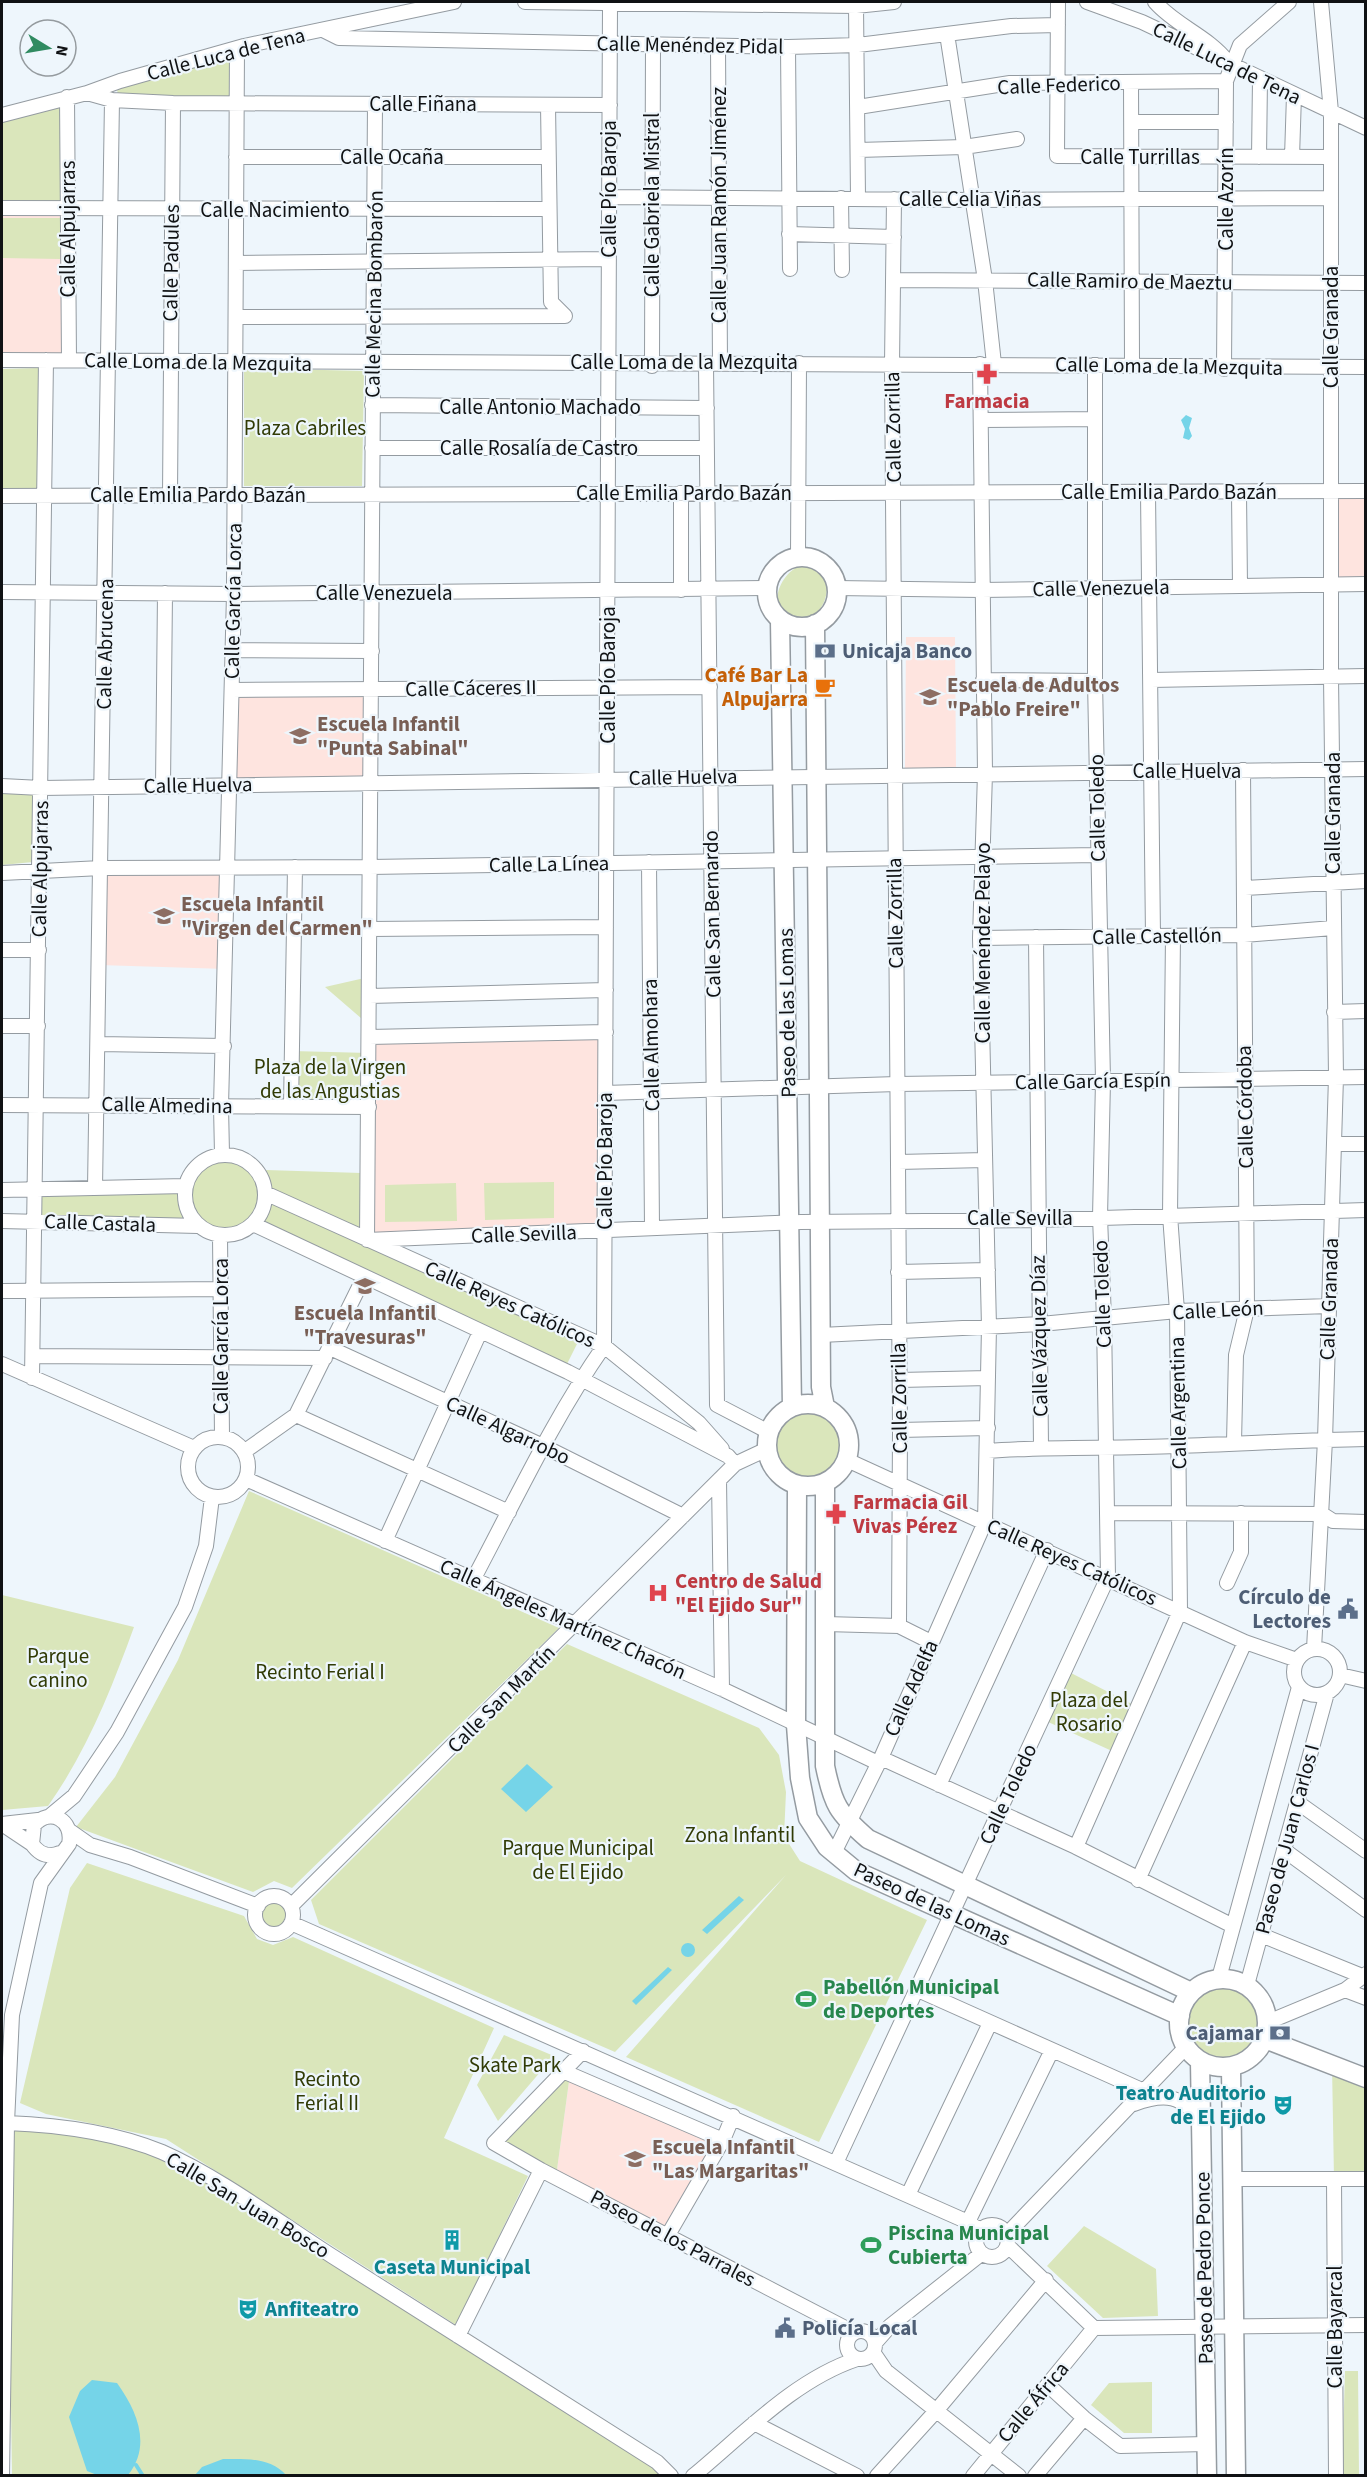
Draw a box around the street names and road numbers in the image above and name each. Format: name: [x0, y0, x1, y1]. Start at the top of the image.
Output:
street label: Calle Luca de Tena: [1148, 14, 1306, 112]
street label: Calle Luca de Tena: [144, 20, 308, 88]
street label: Calle Menéndez Pidal: [596, 28, 784, 62]
street label: Calle Federico: [997, 68, 1121, 102]
street label: Calle Juan Ramón Jiménez: [704, 87, 734, 323]
street label: Calle Fiñana: [369, 89, 477, 119]
street label: Calle Gabriela Mistral: [637, 113, 667, 297]
street label: Calle Pío Baroja: [594, 120, 624, 258]
street label: Calle Ocaña: [340, 142, 444, 172]
street label: Calle Turrillas: [1080, 142, 1200, 172]
street label: Calle Azorín: [1211, 147, 1241, 251]
street label: Calle Alpujarras: [53, 160, 83, 297]
street label: Calle Celia Viñas: [899, 184, 1041, 214]
street label: Calle Mecina Bombarón: [357, 190, 391, 398]
street label: Calle Nacimiento: [200, 195, 350, 225]
street label: Calle Padules: [155, 204, 187, 322]
street label: Calle Ramiro de Maeztu: [1027, 264, 1233, 298]
street label: Calle Granada: [1316, 266, 1346, 388]
street label: Calle Loma de la Mezquita: [84, 345, 312, 379]
street label: Calle Loma de la Mezquita: [570, 347, 798, 377]
street label: Calle Loma de la Mezquita: [1055, 349, 1283, 383]
street label: Calle Zorrilla: [877, 371, 909, 483]
street label: Calle Antonio Machado: [439, 392, 641, 422]
street label: Calle Rosalía de Castro: [440, 433, 638, 463]
street label: Calle Emilia Pardo Bazán: [1061, 477, 1277, 507]
street label: Calle Emilia Pardo Bazán: [576, 478, 792, 508]
street label: Calle Emilia Pardo Bazán: [90, 480, 306, 510]
street label: Calle García Lorca: [217, 523, 249, 679]
street label: Calle Venezuela: [1032, 572, 1170, 604]
street label: Calle Abrucena: [89, 578, 121, 710]
street label: Calle Venezuela: [315, 578, 453, 608]
street label: Calle Pío Baroja: [593, 606, 623, 744]
street label: Calle Cáceres II: [405, 672, 537, 704]
street label: Calle Granada: [1318, 752, 1348, 874]
street label: Calle Toledo: [1081, 754, 1113, 862]
street label: Calle Huelva: [1133, 756, 1241, 786]
street label: Calle Huelva: [628, 761, 738, 793]
street label: Calle Huelva: [143, 769, 253, 801]
street label: Calle Alpujarras: [24, 800, 56, 938]
street label: Calle San Bernardo: [696, 830, 728, 998]
street label: Calle Menéndez Pelayo: [968, 842, 998, 1044]
street label: Calle La Línea: [489, 848, 609, 880]
street label: Calle Zorrilla: [879, 857, 911, 969]
street label: Calle Castellón: [1092, 920, 1222, 952]
street label: Paseo de las Lomas: [771, 928, 803, 1098]
street label: Calle Almohara: [635, 978, 667, 1112]
street label: Calle Córdoba: [1229, 1045, 1261, 1169]
street label: Calle García Espín: [1015, 1065, 1171, 1097]
street label: Calle Almedina: [101, 1089, 233, 1121]
street label: Calle Pío Baroja: [590, 1092, 620, 1230]
street label: Calle Sevilla: [967, 1203, 1073, 1233]
street label: Calle Castala: [43, 1206, 157, 1240]
street label: Calle Sevilla: [471, 1217, 577, 1251]
street label: Calle Granada: [1312, 1237, 1346, 1361]
street label: Calle Toledo: [1085, 1240, 1119, 1348]
street label: Calle Reyes Católicos: [420, 1253, 600, 1355]
street label: Calle Vázquez Díaz: [1023, 1255, 1055, 1417]
street label: Calle García Lorca: [206, 1258, 236, 1414]
street label: Calle León: [1172, 1293, 1264, 1327]
street label: Calle Argentina: [1162, 1336, 1194, 1470]
street label: Calle Zorrilla: [883, 1342, 915, 1454]
street label: Calle Algarrobo: [441, 1388, 575, 1472]
street label: Calle Reyes Católicos: [982, 1511, 1162, 1613]
street label: Calle Ángeles Martínez Chacón: [435, 1551, 691, 1687]
street label: Calle Adelfa: [876, 1635, 946, 1741]
street label: Calle San Martín: [440, 1638, 562, 1760]
street label: Calle Toledo: [972, 1739, 1044, 1849]
street label: Paseo de Juan Carlos I: [1247, 1741, 1327, 1937]
street label: Paseo de las Lomas: [849, 1855, 1015, 1954]
street label: Calle San Juan Bosco: [160, 2144, 336, 2266]
street label: Paseo de Pedro Ponce: [1187, 2171, 1221, 2365]
street label: Paseo de los Parrales: [585, 2182, 761, 2294]
street label: Calle Bayarcal: [1320, 2265, 1350, 2389]
street label: Calle África: [990, 2355, 1076, 2449]

